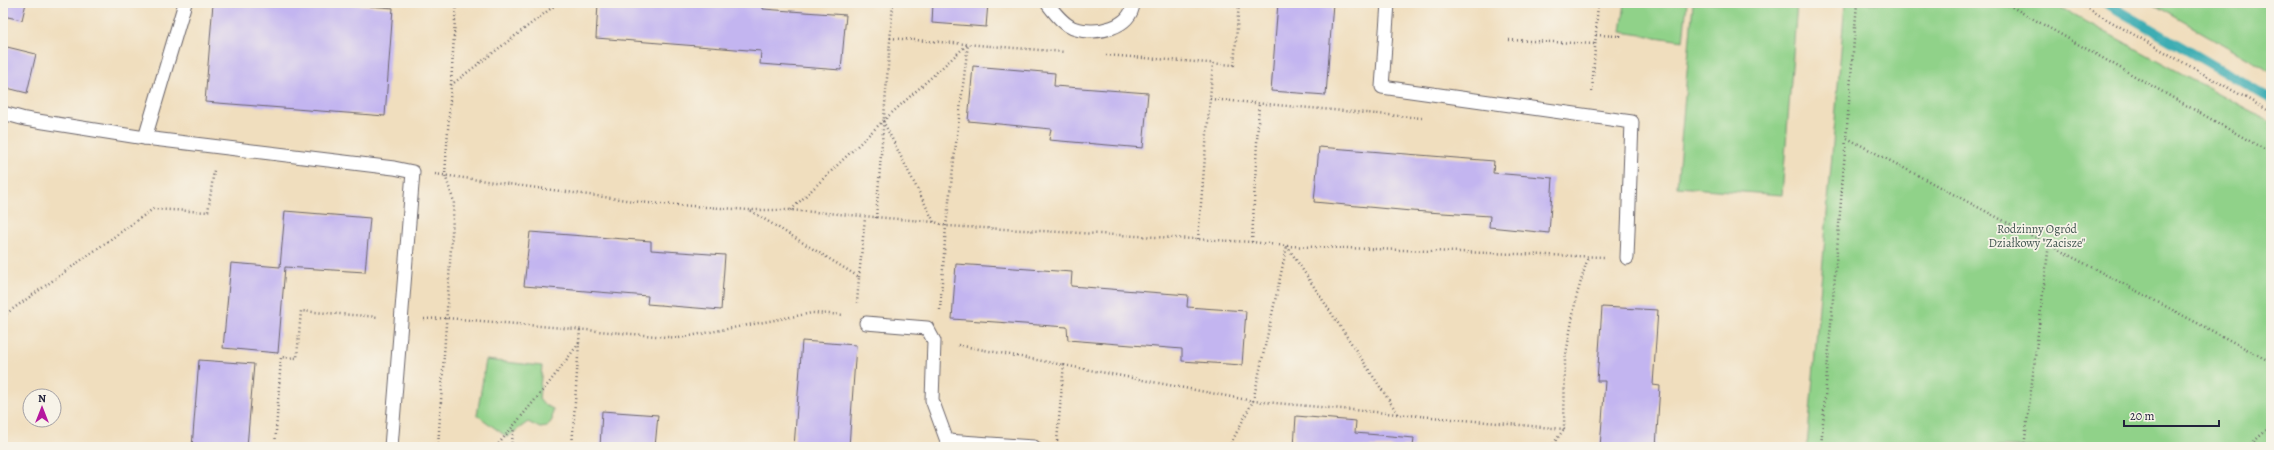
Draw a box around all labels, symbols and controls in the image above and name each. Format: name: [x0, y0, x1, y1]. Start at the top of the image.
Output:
park label: Rodzinny Ogród Działkowy "Zacisze": [1989, 221, 2086, 251]
north arrow: [22, 388, 62, 428]
text: N: [38, 391, 46, 406]
scale bar: [2124, 402, 2219, 428]
text: 20 m: [2130, 408, 2154, 424]

